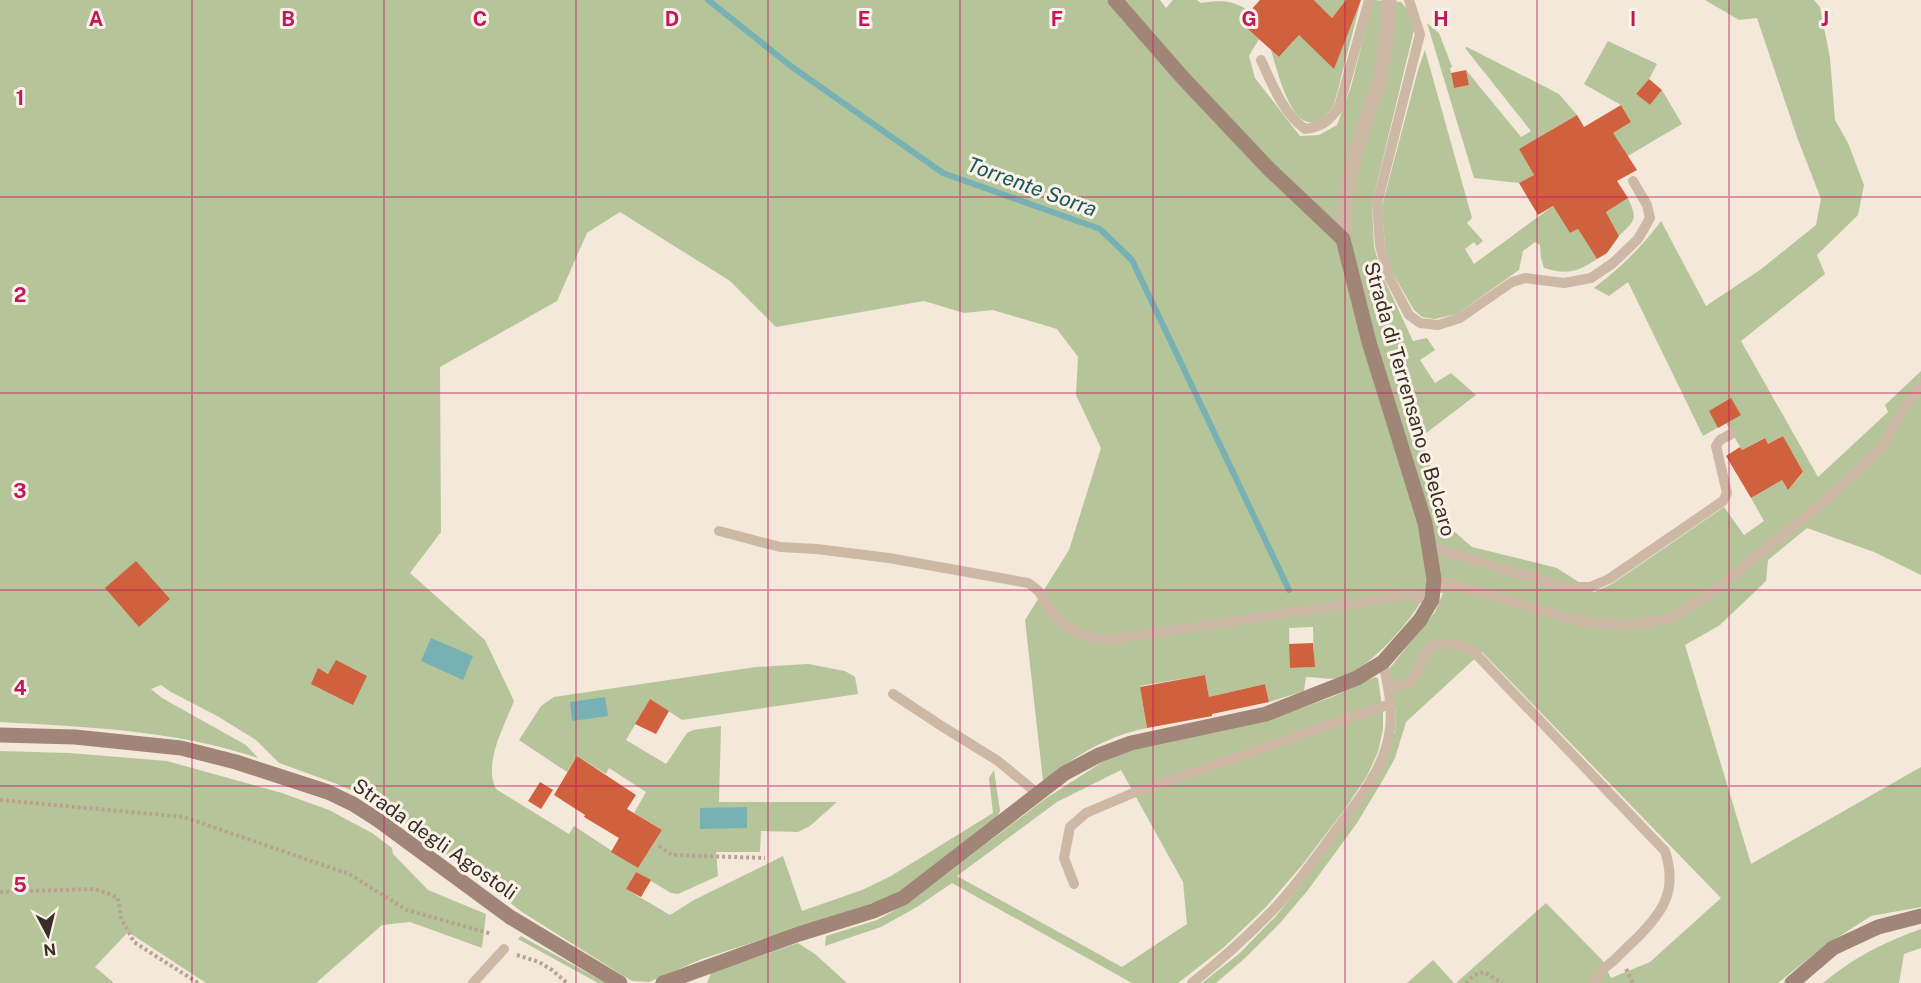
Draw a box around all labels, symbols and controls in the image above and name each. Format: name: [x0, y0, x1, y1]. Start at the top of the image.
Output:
text: A: [89, 7, 103, 31]
text: B: [281, 7, 295, 31]
text: C: [473, 7, 487, 31]
text: D: [665, 7, 679, 31]
text: E: [858, 7, 870, 31]
text: F: [1051, 7, 1063, 31]
text: G: [1241, 7, 1257, 31]
text: H: [1433, 7, 1449, 31]
text: I: [1630, 7, 1636, 31]
text: J: [1821, 7, 1829, 31]
text: 1: [16, 86, 24, 110]
water label: Torrente Sorra: [964, 152, 1100, 222]
street label: Strada di Terrensano e Belcaro: [1359, 259, 1461, 539]
text: 2: [14, 283, 26, 307]
text: 3: [13, 479, 27, 503]
text: 4: [13, 676, 27, 700]
street label: Strada degli Agostoli: [348, 773, 522, 905]
text: 5: [13, 873, 27, 897]
north arrow: [18, 905, 78, 965]
text: N: [42, 939, 57, 960]

